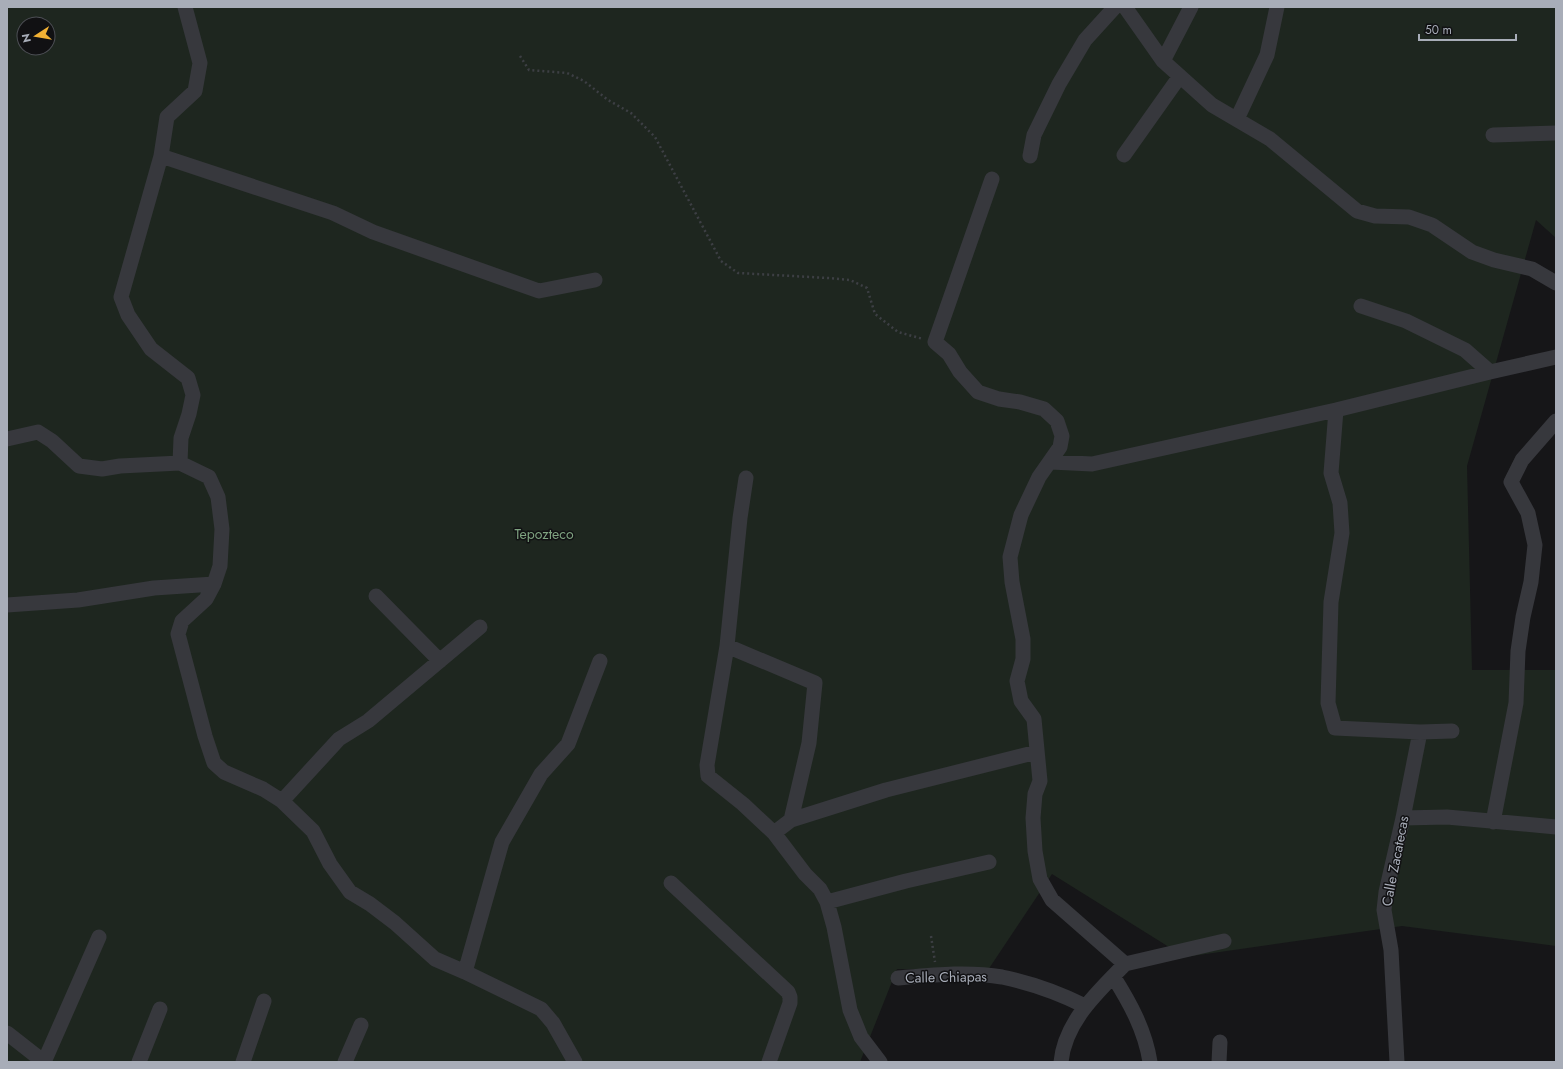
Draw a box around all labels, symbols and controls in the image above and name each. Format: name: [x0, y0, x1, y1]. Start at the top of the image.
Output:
north arrow: [16, 16, 56, 56]
scale bar: [1419, 16, 1516, 42]
text: 50 m: [1425, 21, 1452, 39]
text: N: [17, 32, 35, 44]
park label: Tepozteco: [514, 524, 574, 544]
street label: Calle Zacatecas: [1376, 814, 1414, 908]
street label: Calle Chiapas: [905, 966, 987, 988]

